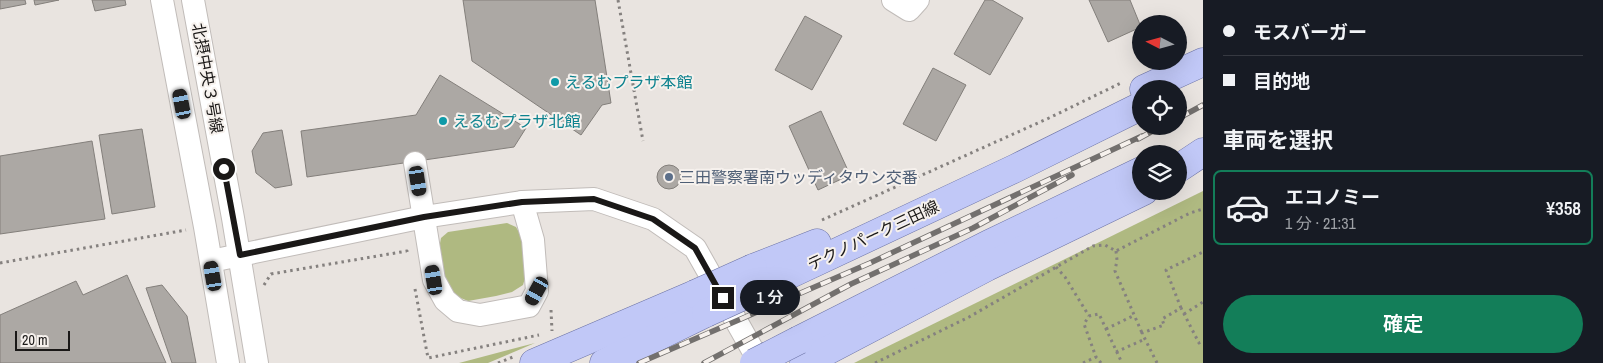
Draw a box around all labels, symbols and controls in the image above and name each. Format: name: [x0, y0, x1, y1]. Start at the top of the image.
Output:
north arrow: [1132, 15, 1188, 70]
map controls: [1132, 15, 1187, 200]
text: モスバーガー: [1253, 19, 1367, 45]
street label: 北摂中央３号線: [187, 21, 229, 135]
text: 目的地: [1253, 68, 1310, 94]
place label: えるむプラザ本館: [565, 71, 693, 93]
marker: えるむプラザ本館: [549, 76, 561, 88]
button: locate: [1132, 80, 1187, 135]
car: [171, 88, 192, 120]
place label: えるむプラザ北館: [453, 110, 581, 132]
marker: えるむプラザ北館: [437, 115, 449, 127]
text: 車両を選択: [1223, 125, 1333, 155]
button: layers: [1132, 145, 1187, 200]
route start: [213, 158, 235, 180]
car: [408, 165, 427, 197]
place label: 三田警察署南ウッディタウン交番: [679, 166, 918, 188]
marker: 三田警察署南ウッディタウン交番: [663, 171, 675, 183]
text: エコノミー: [1285, 184, 1380, 210]
icon: car: [1225, 185, 1270, 230]
street label: テクノパーク三田線: [804, 195, 942, 275]
text: ¥358: [1546, 195, 1581, 221]
text: 1 分 · 21:31: [1285, 212, 1356, 234]
car: [203, 260, 222, 292]
car: [424, 264, 443, 296]
car: [523, 274, 550, 308]
callout: 1 分: [740, 280, 800, 316]
text: 1 分: [757, 286, 783, 308]
route end: [712, 287, 734, 309]
button: 確定: [1223, 295, 1583, 353]
scale bar: [15, 328, 70, 351]
text: 20 m: [22, 331, 48, 349]

